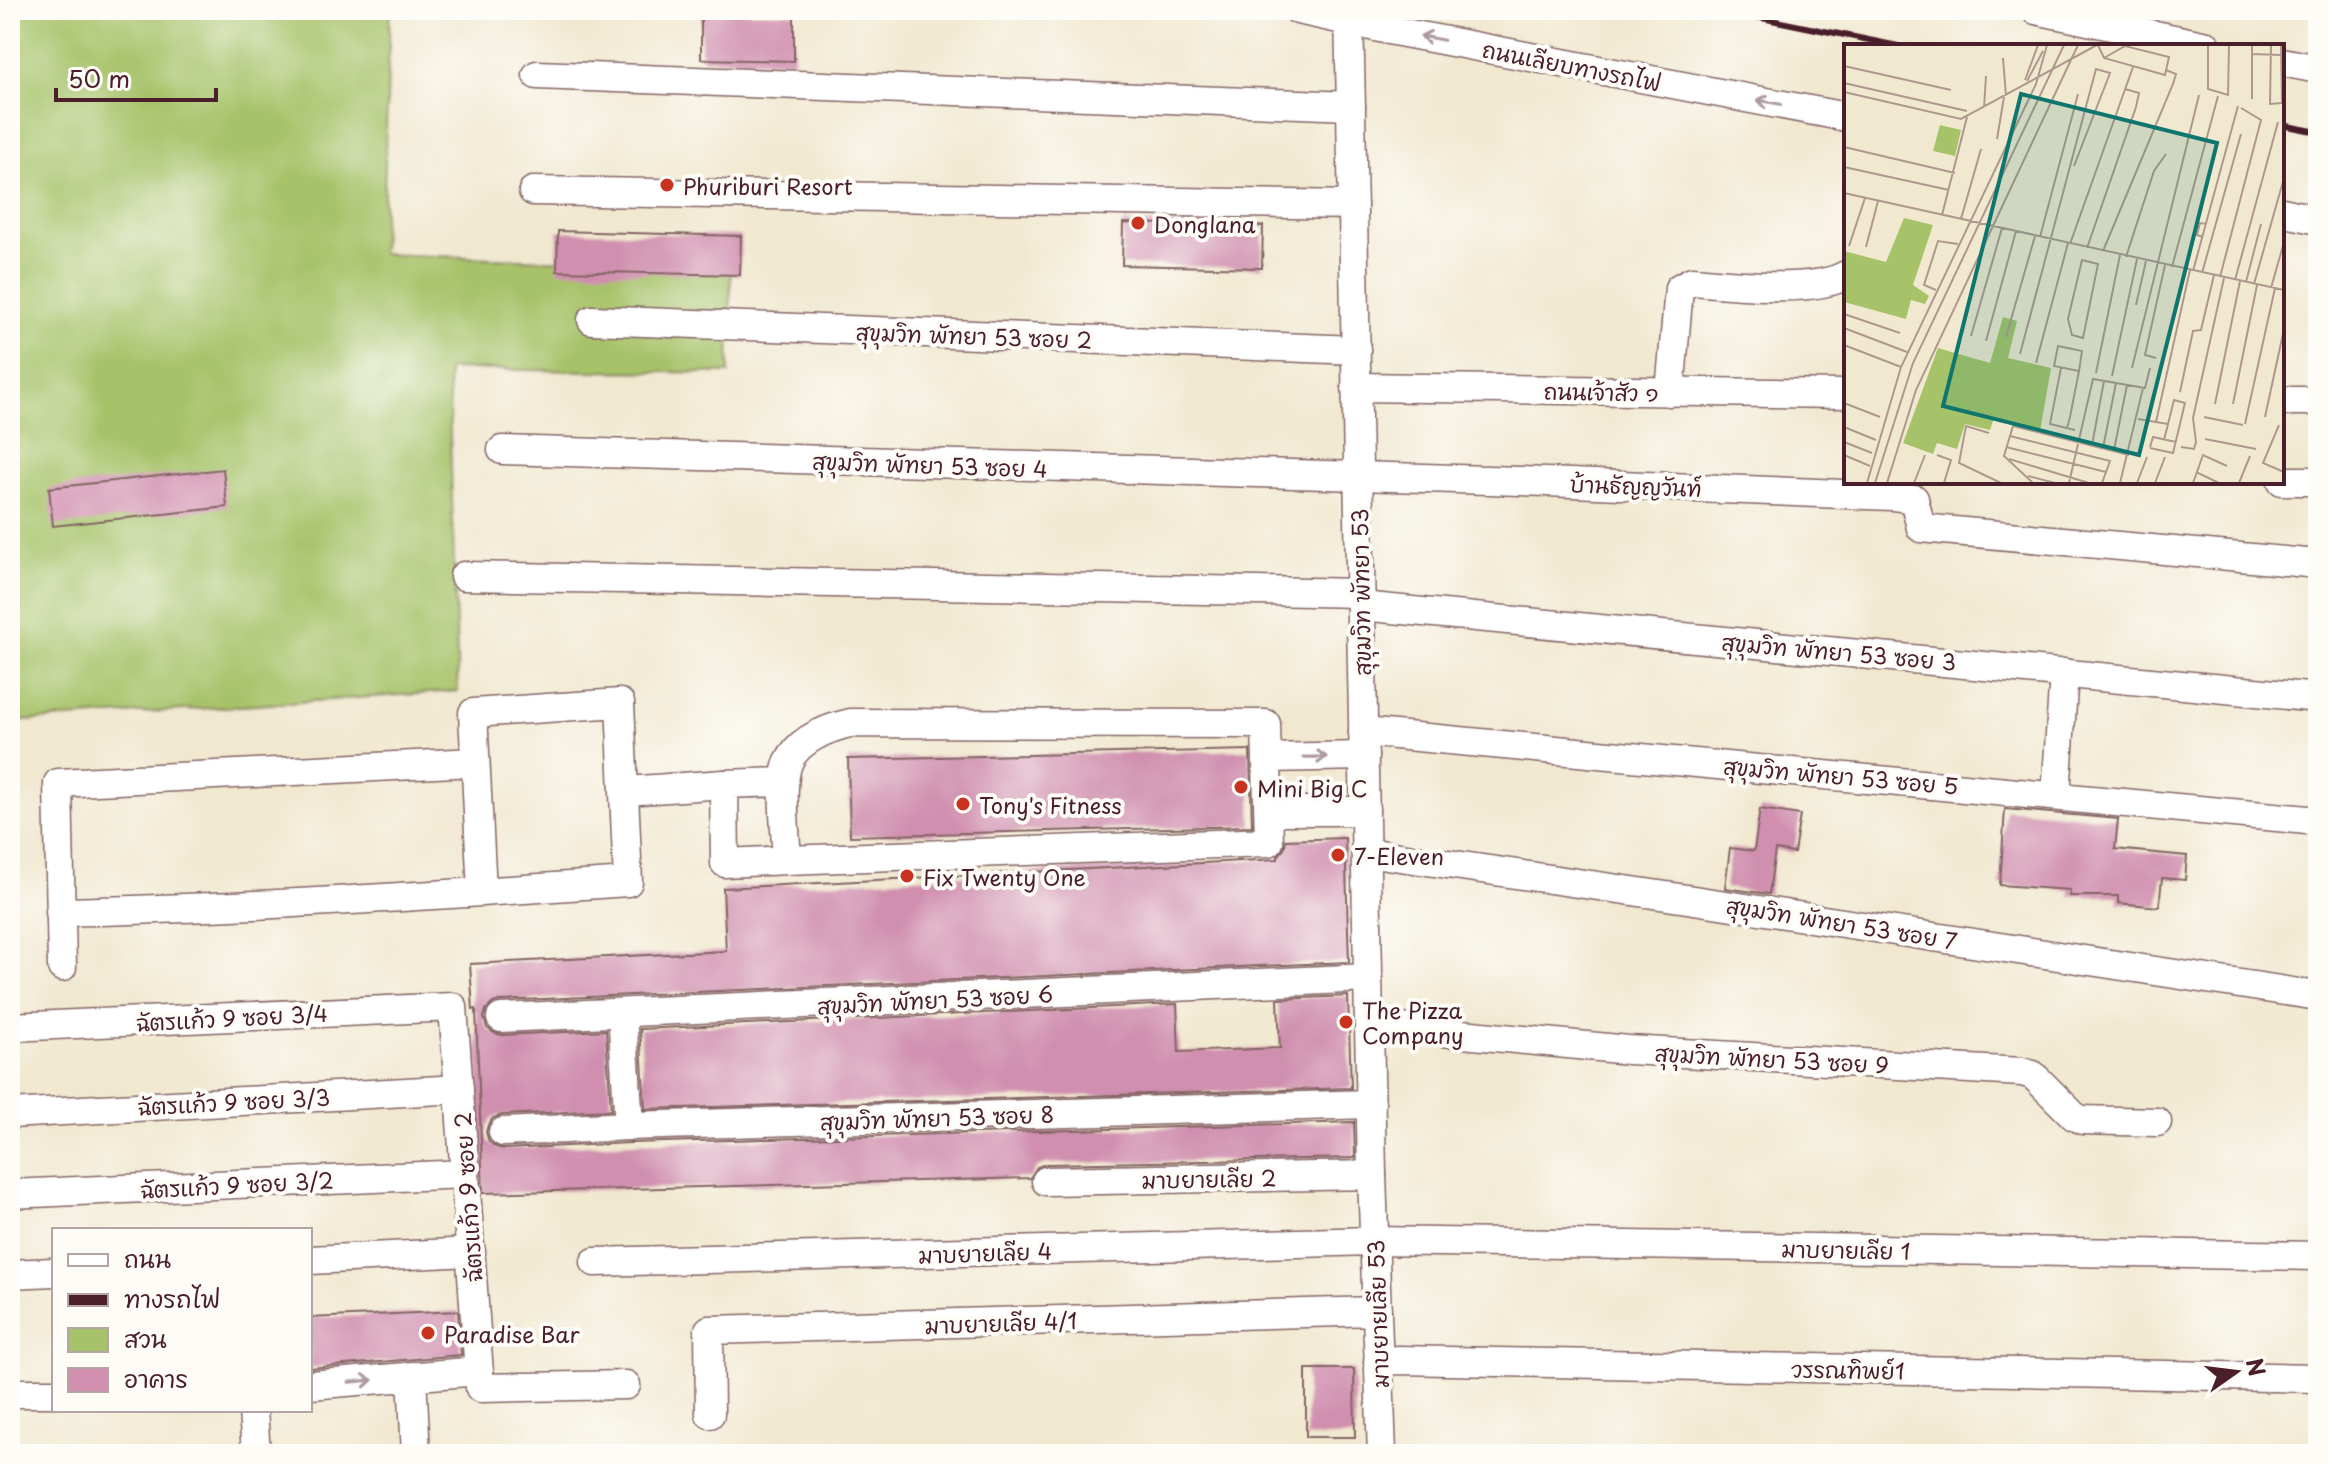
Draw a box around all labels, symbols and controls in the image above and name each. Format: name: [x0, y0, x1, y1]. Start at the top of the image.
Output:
one-way arrow: [1419, 29, 1445, 44]
street label: ถนนเลียบทางรถไฟ: [1480, 31, 1664, 99]
inset map: [1844, 44, 2284, 484]
scale bar: [56, 52, 216, 102]
text: 50 m: [68, 60, 130, 96]
one-way arrow: [1757, 94, 1783, 109]
place label: Phuriburi Resort: [683, 169, 853, 202]
marker: Phuriburi Resort: [658, 176, 676, 194]
place label: Donglana: [1154, 207, 1256, 240]
marker: Donglana: [1129, 214, 1147, 232]
street label: สุขุมวิท พัทยา 53 ซอย 2: [855, 314, 1093, 358]
street label: ถนนเจ้าสัว ๑: [1543, 374, 1659, 408]
street label: สุขุมวิท พัทยา 53 ซอย 4: [812, 443, 1048, 487]
street label: บ้านธัญญวันท์: [1570, 466, 1702, 504]
street label: สุขุมวิท พัทยา 53: [1342, 508, 1380, 676]
street label: สุขุมวิท พัทยา 53 ซอย 3: [1720, 624, 1958, 680]
street label: สุขุมวิท พัทยา 53 ซอย 5: [1722, 748, 1960, 804]
one-way arrow: [1302, 749, 1328, 765]
place label: Mini Big C: [1257, 771, 1368, 804]
marker: Mini Big C: [1232, 778, 1250, 796]
place label: Tony's Fitness: [979, 788, 1122, 821]
marker: Tony's Fitness: [954, 795, 972, 813]
place label: 7-Eleven: [1354, 839, 1444, 872]
marker: 7-Eleven: [1329, 846, 1347, 864]
place label: Fix Twenty One: [923, 860, 1086, 893]
marker: Fix Twenty One: [898, 867, 916, 885]
street label: สุขุมวิท พัทยา 53 ซอย 7: [1724, 887, 1960, 959]
street label: สุขุมวิท พัทยา 53 ซอย 6: [816, 976, 1054, 1024]
place label: The Pizza Company: [1362, 993, 1464, 1051]
street label: ฉัตรแก้ว 9 ซอย 3/4: [135, 996, 329, 1038]
marker: The Pizza Company: [1337, 1013, 1355, 1031]
street label: สุขุมวิท พัทยา 53 ซอย 9: [1654, 1035, 1890, 1083]
street label: ฉัตรแก้ว 9 ซอย 3/3: [137, 1079, 331, 1123]
street label: สุขุมวิท พัทยา 53 ซอย 8: [819, 1096, 1055, 1140]
street label: ฉัตรแก้ว 9 ซอย 2: [445, 1111, 489, 1283]
street label: มาบยายเลีย 2: [1141, 1160, 1277, 1196]
street label: ฉัตรแก้ว 9 ซอย 3/2: [140, 1162, 334, 1206]
legend: [52, 1228, 312, 1412]
street label: มาบยายเลีย 1: [1781, 1231, 1911, 1267]
street label: มาบยายเลีย 4: [918, 1233, 1052, 1271]
street label: มาบยายเลีย 53: [1358, 1239, 1396, 1389]
text: ถนน: [124, 1240, 171, 1276]
text: ทางรถไฟ: [124, 1280, 221, 1316]
street label: มาบยายเลีย 4/1: [924, 1303, 1078, 1341]
place label: Paradise Bar: [444, 1317, 580, 1350]
text: สวน: [124, 1320, 167, 1356]
marker: Paradise Bar: [419, 1324, 437, 1342]
north arrow: [2196, 1332, 2276, 1412]
street label: วรรณทิพย์1: [1791, 1352, 1905, 1386]
text: N: [2239, 1354, 2275, 1379]
text: อาคาร: [124, 1360, 188, 1396]
one-way arrow: [347, 1373, 374, 1388]

